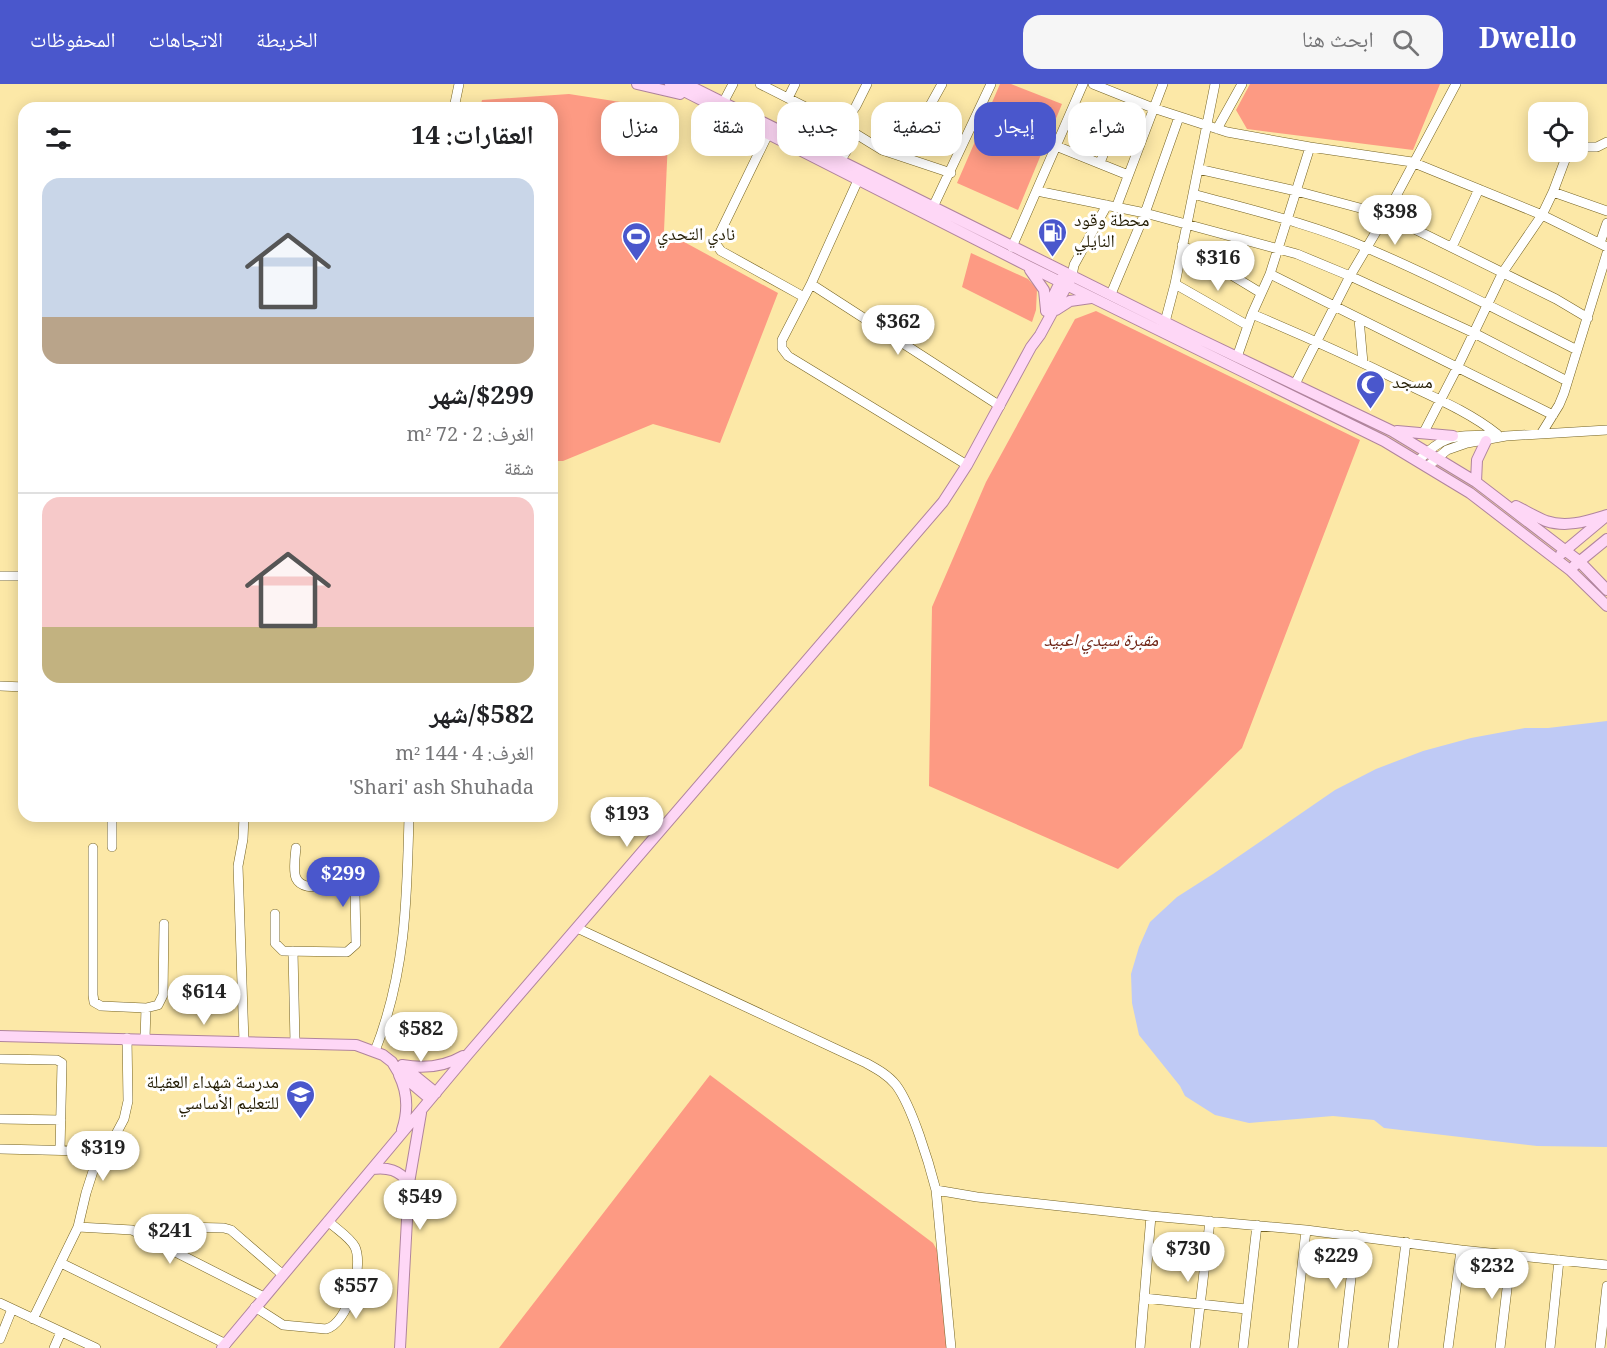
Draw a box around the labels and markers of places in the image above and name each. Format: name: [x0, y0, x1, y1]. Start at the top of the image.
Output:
pin: $398: [1359, 195, 1431, 246]
place label: محطة وقود النايلي: [1074, 207, 1150, 258]
fuel station icon: محطة وقود النايلي: [1037, 216, 1069, 258]
sports icon: نادي التحدي: [620, 220, 652, 262]
place label: نادي التحدي: [657, 221, 735, 251]
pin: $316: [1182, 241, 1254, 292]
pin: $362: [862, 305, 934, 356]
mosque icon: مسجد: [1355, 368, 1387, 410]
place label: مسجد: [1392, 369, 1433, 399]
pin: $193: [591, 797, 663, 848]
pin: $299: [307, 857, 379, 908]
pin: $614: [168, 975, 240, 1026]
pin: $582: [385, 1012, 457, 1063]
place label: مدرسة شهداء العقيلة للتعليم الأساسي: [146, 1069, 279, 1120]
school or university icon: مدرسة شهداء العقيلة للتعليم الأساسي: [284, 1078, 316, 1120]
pin: $319: [67, 1131, 139, 1182]
pin: $549: [384, 1180, 456, 1231]
pin: $241: [134, 1214, 206, 1265]
pin: $730: [1152, 1232, 1224, 1283]
pin: $229: [1300, 1239, 1372, 1290]
pin: $232: [1456, 1249, 1528, 1300]
pin: $557: [320, 1269, 392, 1320]

